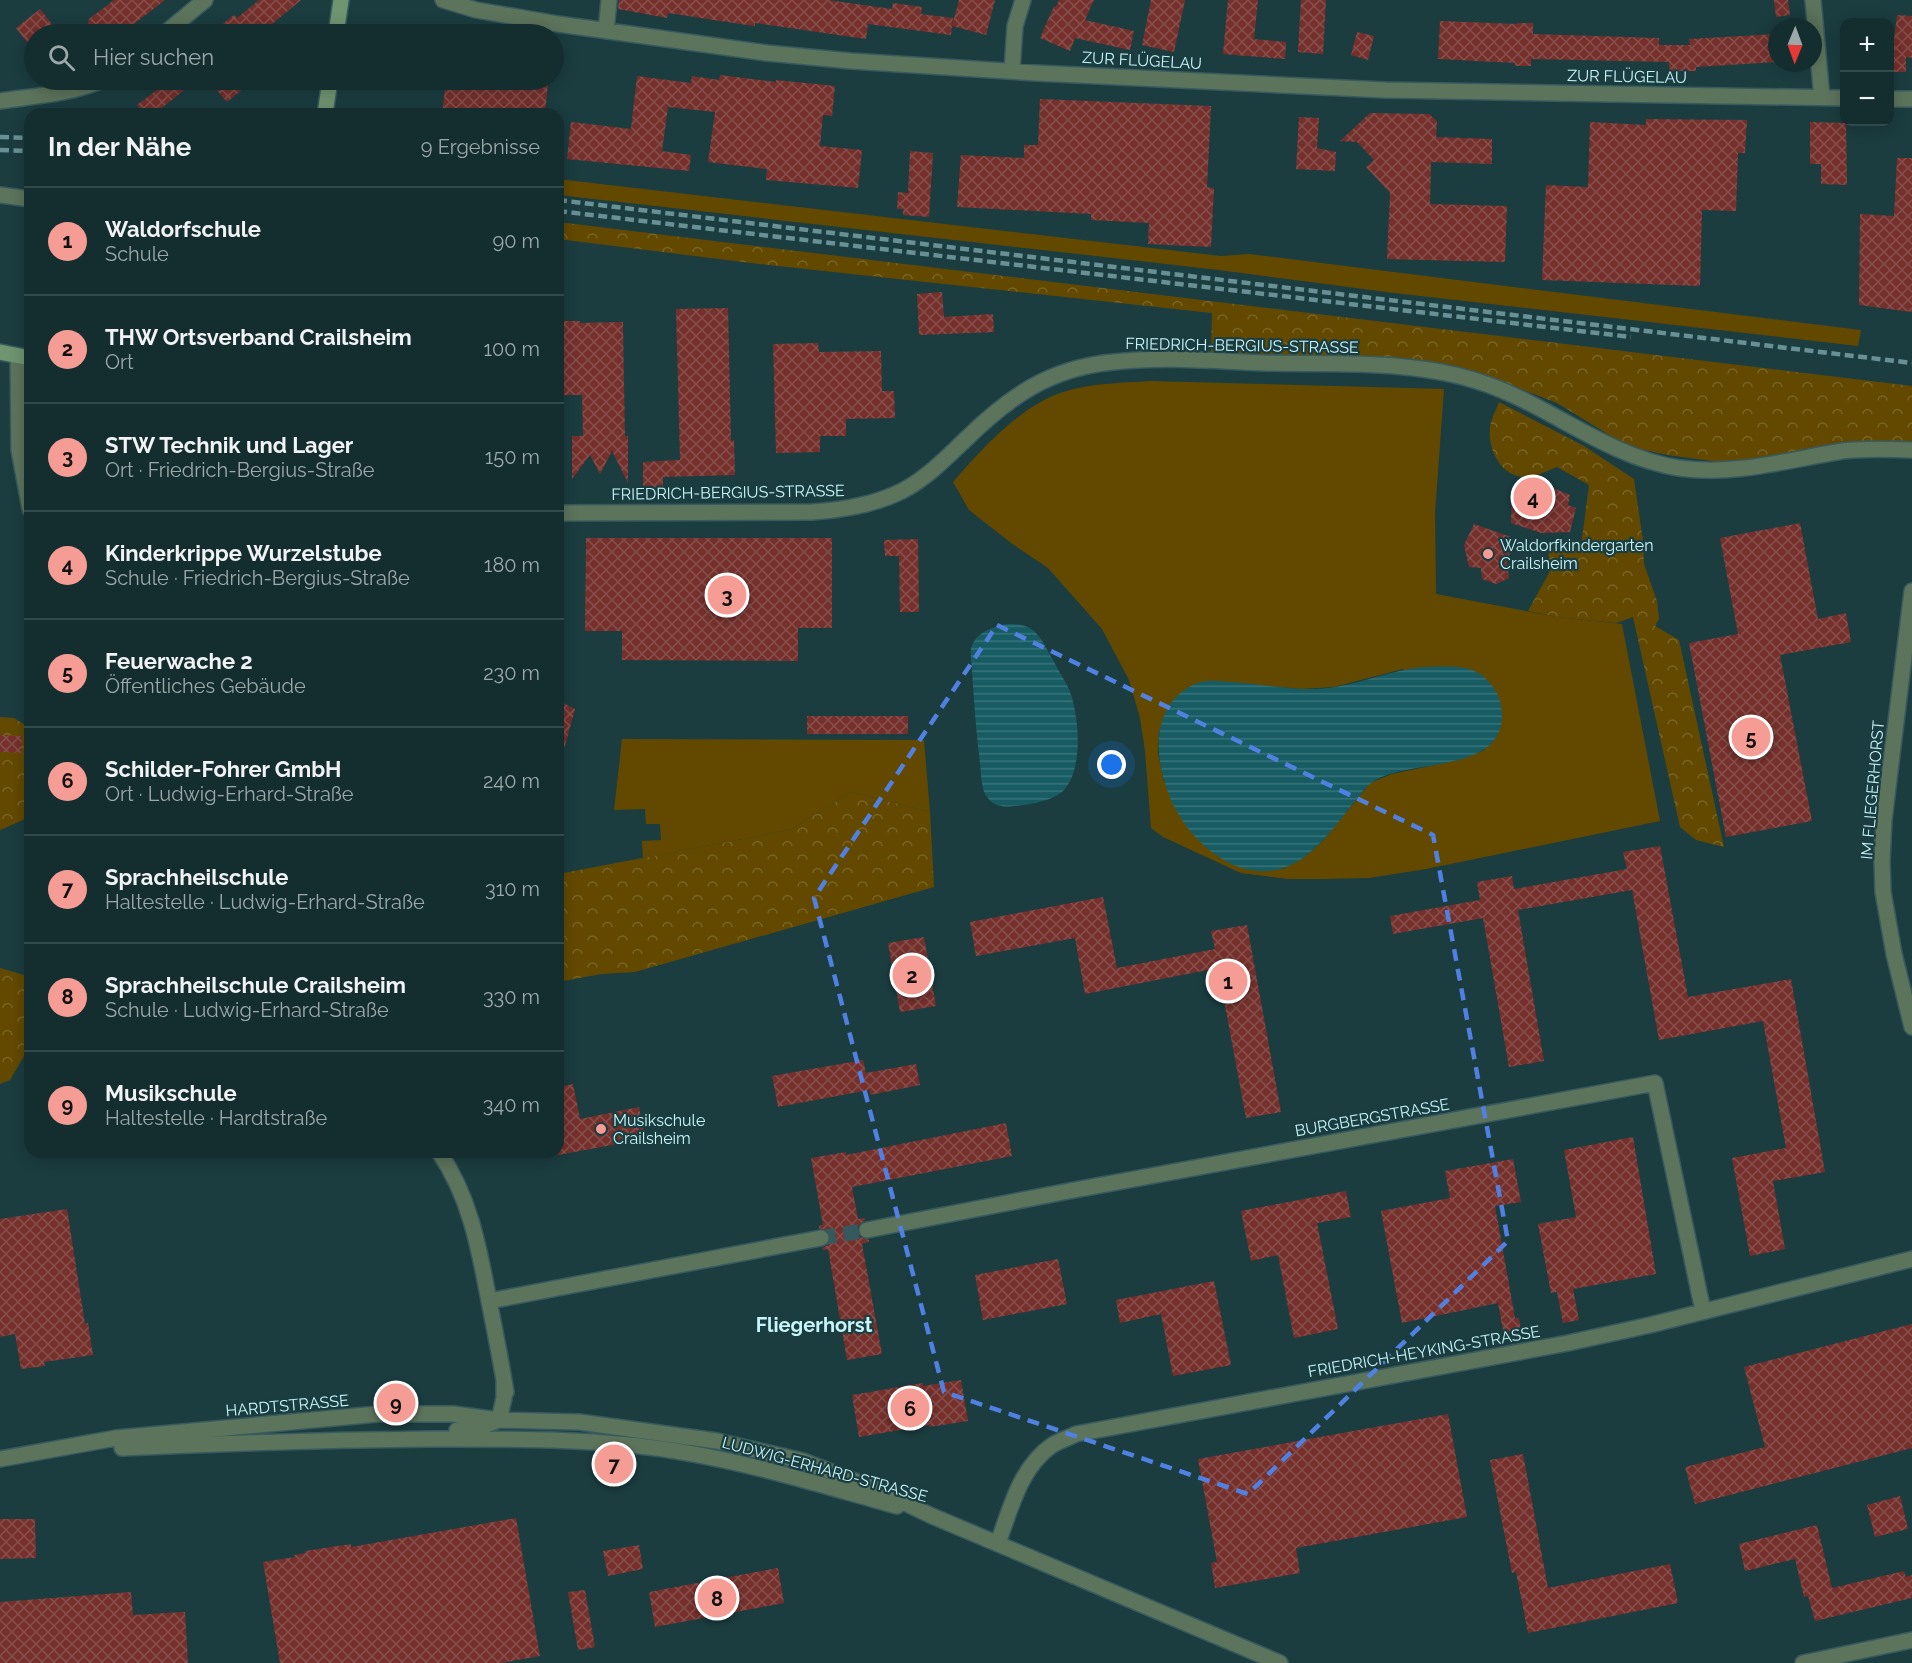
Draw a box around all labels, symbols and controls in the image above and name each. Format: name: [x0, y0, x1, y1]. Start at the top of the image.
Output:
north arrow: [1768, 18, 1822, 72]
map controls: [1840, 18, 1894, 126]
button: +: [1840, 18, 1894, 72]
search box: [24, 24, 564, 90]
icon: search: [45, 41, 78, 74]
text: Hier suchen: [93, 44, 214, 70]
street label: ZUR FLÜGELAU: [1082, 47, 1202, 73]
street label: ZUR FLÜGELAU: [1567, 65, 1687, 87]
button: −: [1840, 72, 1894, 126]
text: In der Nähe: [48, 132, 191, 162]
text: 9 Ergebnisse: [421, 135, 540, 159]
text: Waldorfschule: [105, 216, 261, 242]
text: 1: [63, 229, 72, 253]
text: 90 m: [493, 229, 540, 253]
text: Schule: [105, 242, 169, 266]
text: THW Ortsverband Crailsheim: [105, 324, 412, 350]
street label: FRIEDRICH-BERGIUS-STRASSE: [1125, 334, 1359, 357]
text: 2: [62, 337, 73, 361]
text: 100 m: [483, 337, 540, 361]
text: Ort: [105, 350, 134, 374]
text: STW Technik und Lager: [105, 432, 353, 458]
text: 3: [62, 445, 73, 469]
text: 150 m: [485, 445, 540, 469]
text: Ort · Friedrich-Bergius-Straße: [105, 458, 375, 482]
pin: 4: [1514, 474, 1552, 520]
street label: FRIEDRICH-BERGIUS-STRASSE: [611, 481, 845, 504]
place label: Waldorfkindergarten Crailsheim: [1500, 536, 1654, 573]
text: Kinderkrippe Wurzelstube: [105, 540, 382, 566]
marker: Waldorfkindergarten Crailsheim: [1481, 547, 1495, 561]
text: 4: [62, 553, 73, 577]
text: 180 m: [484, 553, 540, 577]
text: Schule · Friedrich-Bergius-Straße: [105, 566, 410, 590]
pin: 3: [708, 572, 746, 618]
text: Feuerwache 2: [105, 648, 253, 674]
text: 5: [62, 661, 73, 685]
text: 230 m: [483, 661, 540, 685]
text: Öffentliches Gebäude: [105, 674, 306, 698]
pin: 5: [1732, 714, 1770, 760]
street label: IM FLIEGERHORST: [1857, 719, 1888, 860]
your location: [1097, 750, 1126, 779]
text: Schilder-Fohrer GmbH: [105, 756, 341, 782]
text: 6: [61, 769, 74, 793]
text: 240 m: [483, 769, 540, 793]
text: Ort · Ludwig-Erhard-Straße: [105, 782, 354, 806]
text: Sprachheilschule: [105, 864, 289, 890]
text: 7: [62, 877, 73, 901]
text: 310 m: [485, 877, 540, 901]
text: Haltestelle · Ludwig-Erhard-Straße: [105, 890, 425, 914]
pin: 2: [892, 952, 932, 998]
pin: 1: [1208, 958, 1248, 1004]
text: Sprachheilschule Crailsheim: [105, 972, 406, 998]
text: 8: [61, 985, 74, 1009]
text: 330 m: [483, 985, 540, 1009]
text: Schule · Ludwig-Erhard-Straße: [105, 998, 389, 1022]
text: Musikschule: [105, 1080, 237, 1106]
text: 9: [62, 1093, 73, 1117]
text: 340 m: [483, 1093, 540, 1117]
street label: BURGBERGSTRASSE: [1293, 1094, 1451, 1140]
text: Haltestelle · Hardtstraße: [105, 1106, 327, 1130]
place label: Musikschule Crailsheim: [613, 1111, 705, 1148]
marker: Musikschule Crailsheim: [594, 1122, 608, 1136]
district label: Fliegerhorst: [756, 1313, 873, 1337]
street label: FRIEDRICH-HEYKING-STRASSE: [1307, 1322, 1542, 1381]
pin: 9: [376, 1380, 416, 1426]
pin: 6: [890, 1386, 930, 1430]
street label: HARDTSTRASSE: [225, 1391, 350, 1420]
street label: LUDWIG-ERHARD-STRASSE: [720, 1433, 930, 1506]
pin: 7: [594, 1442, 634, 1486]
pin: 8: [698, 1576, 736, 1620]

